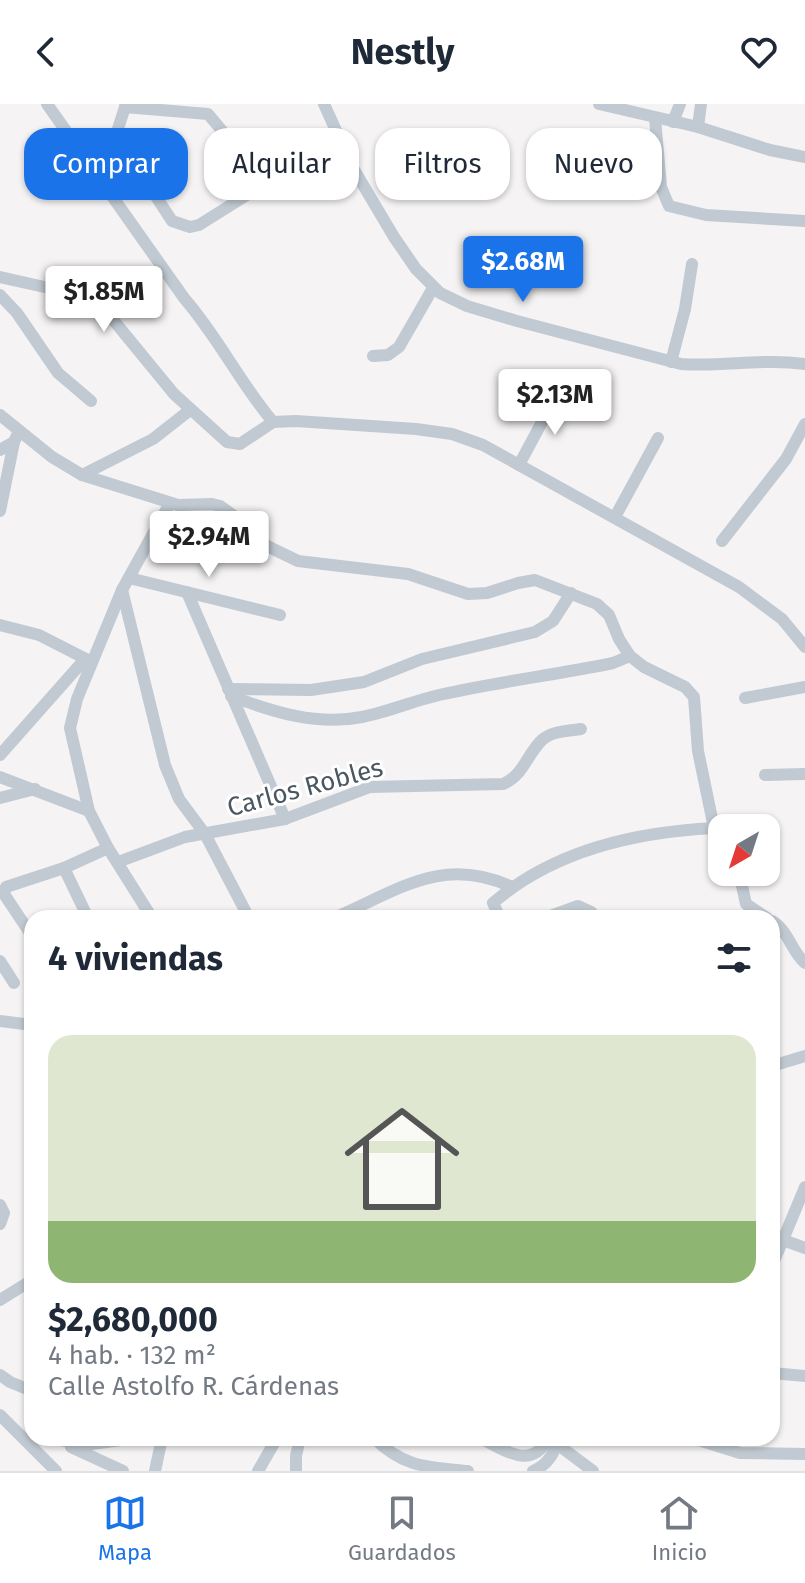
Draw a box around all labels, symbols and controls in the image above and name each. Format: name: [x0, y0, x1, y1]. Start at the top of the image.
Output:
icon: back: [24, 30, 68, 74]
text: Nestly: [351, 30, 454, 74]
icon: heart: [737, 30, 781, 74]
chip: Comprar: [24, 128, 188, 200]
chip: Alquilar: [204, 128, 359, 200]
chip: Filtros: [375, 128, 510, 200]
chip: Nuevo: [526, 128, 662, 200]
pin: $2.68M: [458, 236, 588, 304]
text: $2.68M: [481, 246, 565, 277]
pin: $1.85M: [39, 266, 169, 334]
text: $1.85M: [63, 276, 145, 307]
pin: $2.13M: [490, 369, 620, 437]
text: $2.13M: [516, 379, 594, 410]
pin: $2.94M: [144, 511, 274, 579]
text: $2.94M: [168, 521, 250, 552]
street label: Carlos Robles: [224, 752, 386, 823]
north arrow: [708, 814, 780, 886]
map controls: [708, 814, 780, 886]
icon: filters: [712, 936, 756, 980]
text: 4 viviendas: [48, 938, 223, 979]
icon: home: [330, 1087, 474, 1231]
text: $2,680,000: [48, 1299, 218, 1340]
text: 4 hab. · 132 m²: [48, 1340, 216, 1371]
text: Calle Astolfo R. Cárdenas: [48, 1371, 339, 1402]
tab: Mapa: [98, 1491, 152, 1566]
tab: Guardados: [348, 1491, 456, 1566]
tab: Inicio: [652, 1491, 707, 1566]

